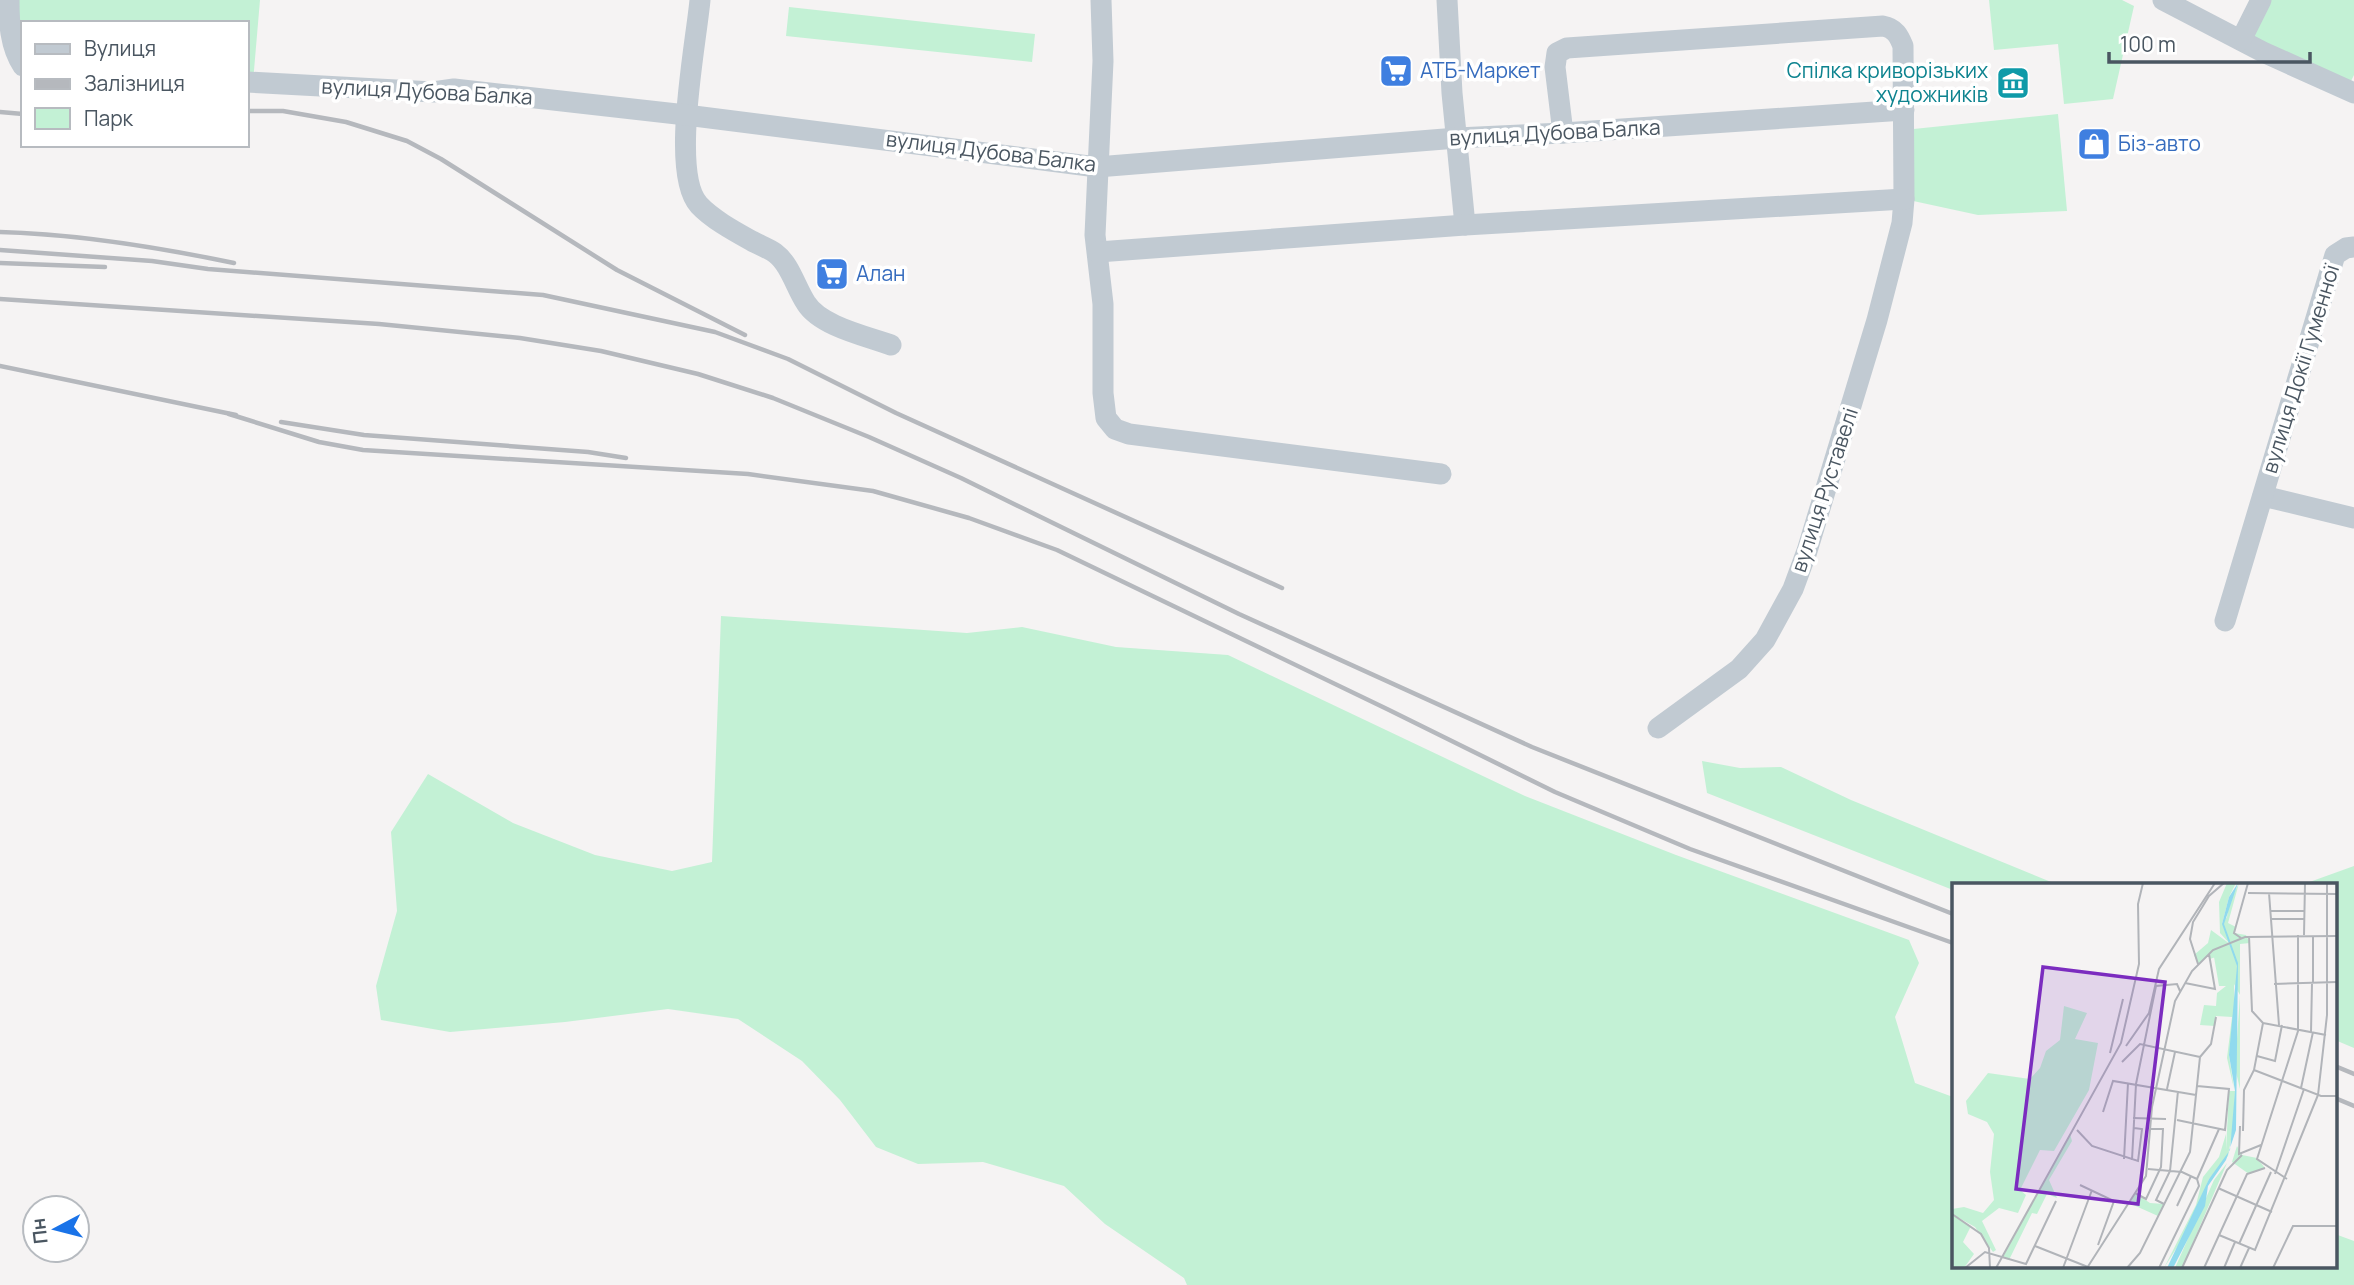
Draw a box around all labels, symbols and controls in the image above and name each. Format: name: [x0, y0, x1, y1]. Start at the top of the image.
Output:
legend: [21, 21, 248, 147]
scale bar: [2109, 21, 2310, 65]
text: 100 m: [2120, 30, 2176, 58]
text: Вулиця: [84, 34, 156, 62]
supermarket icon: АТБ-Маркет: [1377, 52, 1415, 90]
place label: АТБ-Маркет: [1420, 56, 1541, 84]
place label: Спілка криворізьких художників: [1787, 56, 1988, 108]
museum icon: Спілка криворізьких художників: [1994, 64, 2032, 102]
text: Залізниця: [84, 69, 185, 97]
street label: вулиця Дубова Балка: [321, 71, 533, 111]
text: Парк: [84, 104, 134, 132]
street label: вулиця Дубова Балка: [1449, 112, 1661, 152]
street label: вулиця Дубова Балка: [884, 124, 1098, 178]
shop icon: Біз-авто: [2075, 125, 2113, 163]
place label: Біз-авто: [2118, 129, 2201, 157]
supermarket icon: Алан: [813, 255, 851, 293]
place label: Алан: [856, 259, 905, 287]
street label: вулиця Докії Гуменної: [2255, 260, 2345, 476]
street label: вулиця Руставелі: [1784, 404, 1864, 576]
inset map: [1952, 883, 2336, 1268]
north arrow: [21, 1194, 91, 1264]
text: Пн: [25, 1217, 54, 1245]

